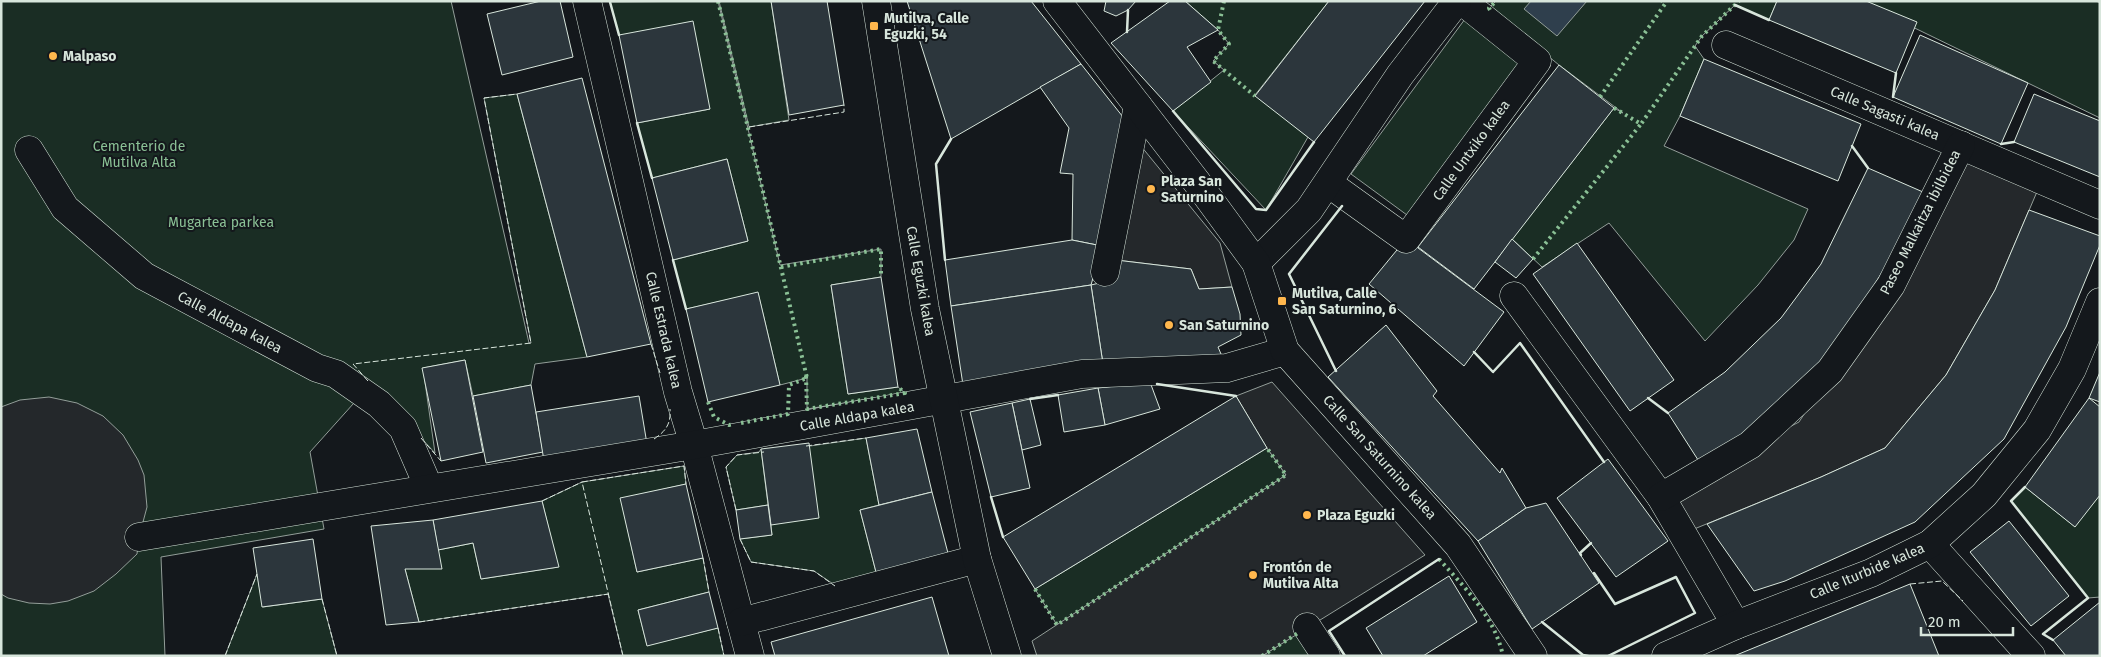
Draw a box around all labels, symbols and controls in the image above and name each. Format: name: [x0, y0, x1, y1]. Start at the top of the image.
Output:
place label: Mutilva, Calle Eguzki, 54: [884, 10, 969, 43]
marker: Mutilva, Calle Eguzki, 54: [868, 20, 880, 32]
place label: Malpaso: [63, 48, 116, 65]
marker: Malpaso: [47, 50, 59, 62]
street label: Calle Sagasti kalea: [1828, 83, 1942, 144]
street label: Calle Untxiko kalea: [1429, 97, 1514, 204]
park label: Cementerio de Mutilva Alta: [93, 138, 185, 171]
street label: Paseo Malkaitza ibilbidea: [1876, 147, 1964, 297]
place label: Plaza San Saturnino: [1161, 173, 1224, 206]
marker: Plaza San Saturnino: [1145, 183, 1157, 195]
park label: Mugartea parkea: [168, 214, 274, 231]
street label: Calle Eguzki kalea: [902, 225, 939, 338]
street label: Calle Estrada kalea: [642, 270, 685, 390]
place label: Mutilva, Calle San Saturnino, 6: [1292, 285, 1397, 318]
street label: Calle Aldapa kalea: [175, 288, 285, 357]
marker: Mutilva, Calle San Saturnino, 6: [1276, 295, 1288, 307]
place label: San Saturnino: [1179, 317, 1269, 334]
marker: San Saturnino: [1163, 319, 1175, 331]
street label: Calle San Saturnino kalea: [1319, 392, 1440, 523]
street label: Calle Aldapa kalea: [799, 398, 916, 435]
place label: Plaza Eguzki: [1317, 507, 1395, 524]
marker: Plaza Eguzki: [1301, 509, 1313, 521]
street label: Calle Iturbide kalea: [1807, 540, 1927, 603]
place label: Frontón de Mutilva Alta: [1263, 559, 1339, 592]
marker: Frontón de Mutilva Alta: [1247, 569, 1259, 581]
scale bar: [1921, 604, 2014, 636]
text: 20 m: [1928, 613, 1961, 631]

